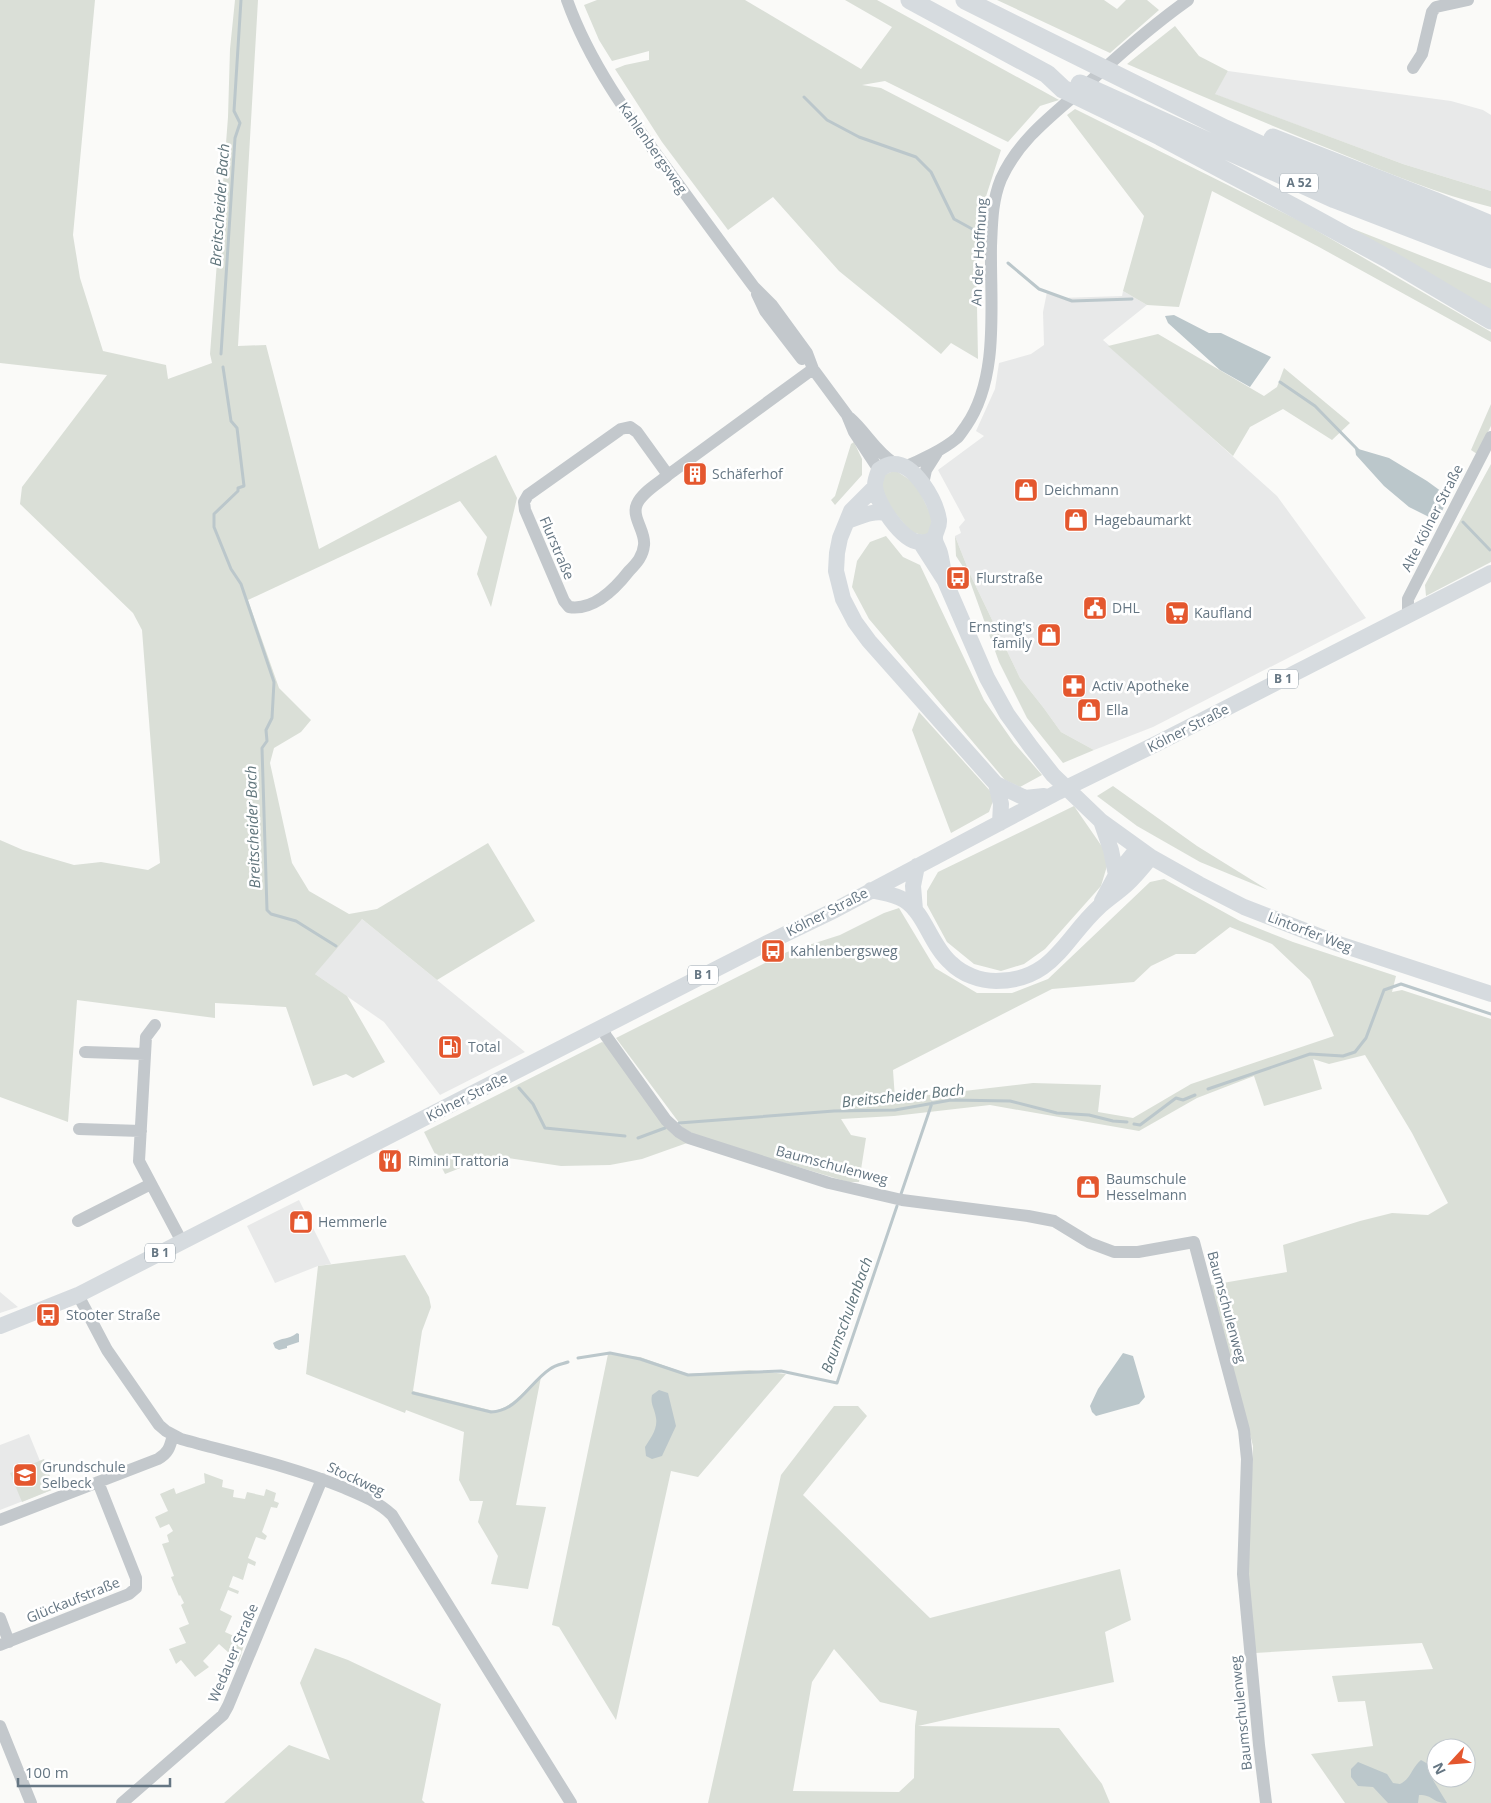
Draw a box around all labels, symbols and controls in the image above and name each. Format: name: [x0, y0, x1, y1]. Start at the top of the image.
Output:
street label: Kahlenbergsweg: [615, 98, 692, 198]
water label: Breitscheider Bach: [205, 143, 233, 267]
road number: A 52: [1280, 174, 1318, 192]
street label: An der Hoffnung: [966, 197, 991, 307]
building icon: Schäferhof: [682, 461, 708, 487]
street label: Alte Kölner Straße: [1396, 461, 1467, 575]
place label: Schäferhof: [712, 464, 784, 483]
shop icon: Deichmann: [1013, 477, 1039, 503]
place label: Deichmann: [1044, 480, 1119, 499]
shop icon: Hagebaumarkt: [1063, 507, 1089, 533]
place label: Hagebaumarkt: [1094, 510, 1191, 529]
street label: Flurstraße: [536, 513, 579, 582]
bus stop icon: Flurstraße: [945, 565, 971, 591]
place label: Flurstraße: [976, 568, 1043, 587]
public building icon: DHL: [1082, 595, 1108, 621]
place label: DHL: [1112, 598, 1140, 617]
supermarket icon: Kaufland: [1164, 600, 1190, 626]
place label: Kaufland: [1194, 603, 1252, 622]
place label: Ernsting's family: [969, 617, 1033, 652]
shop icon: Ernsting's family: [1036, 622, 1062, 648]
road number: B 1: [1268, 670, 1298, 689]
pharmacy icon: Activ Apotheke: [1061, 673, 1087, 699]
place label: Activ Apotheke: [1092, 676, 1189, 695]
shop icon: Ella: [1076, 697, 1102, 723]
street label: Kölner Straße: [1144, 699, 1232, 756]
place label: Ella: [1106, 700, 1129, 719]
water label: Breitscheider Bach: [240, 765, 264, 889]
street label: Kölner Straße: [783, 883, 871, 940]
street label: Lintorfer Weg: [1265, 907, 1355, 956]
bus stop icon: Kahlenbergsweg: [760, 938, 786, 964]
place label: Kahlenbergsweg: [790, 941, 898, 960]
road number: B 1: [688, 966, 718, 984]
fuel station icon: Total: [437, 1034, 463, 1060]
place label: Total: [468, 1037, 500, 1056]
street label: Kölner Straße: [423, 1068, 511, 1125]
water label: Breitscheider Bach: [841, 1079, 965, 1111]
street label: Baumschulenweg: [774, 1140, 891, 1189]
restaurant icon: Rimini Trattoria: [377, 1148, 403, 1174]
place label: Rimini Trattoria: [408, 1151, 509, 1170]
place label: Baumschule Hesselmann: [1106, 1169, 1187, 1204]
shop icon: Baumschule Hesselmann: [1075, 1174, 1101, 1200]
shop icon: Hemmerle: [288, 1209, 314, 1235]
place label: Hemmerle: [318, 1212, 387, 1231]
road number: B 1: [145, 1244, 175, 1262]
street label: Baumschulenweg: [1203, 1249, 1252, 1365]
water label: Baumschulenbach: [816, 1254, 876, 1376]
bus stop icon: Stooter Straße: [35, 1302, 61, 1328]
place label: Stooter Straße: [66, 1305, 161, 1324]
place label: Grundschule Selbeck: [42, 1457, 126, 1492]
street label: Stockweg: [324, 1457, 388, 1500]
school or university icon: Grundschule Selbeck: [12, 1462, 38, 1488]
street label: Glückaufstraße: [23, 1572, 122, 1627]
street label: Wedauer Straße: [203, 1600, 262, 1705]
street label: Baumschulenweg: [1225, 1654, 1256, 1771]
north arrow: [1426, 1738, 1476, 1788]
scale bar: [18, 1756, 170, 1788]
text: N: [1428, 1760, 1450, 1778]
text: 100 m: [25, 1762, 69, 1782]

